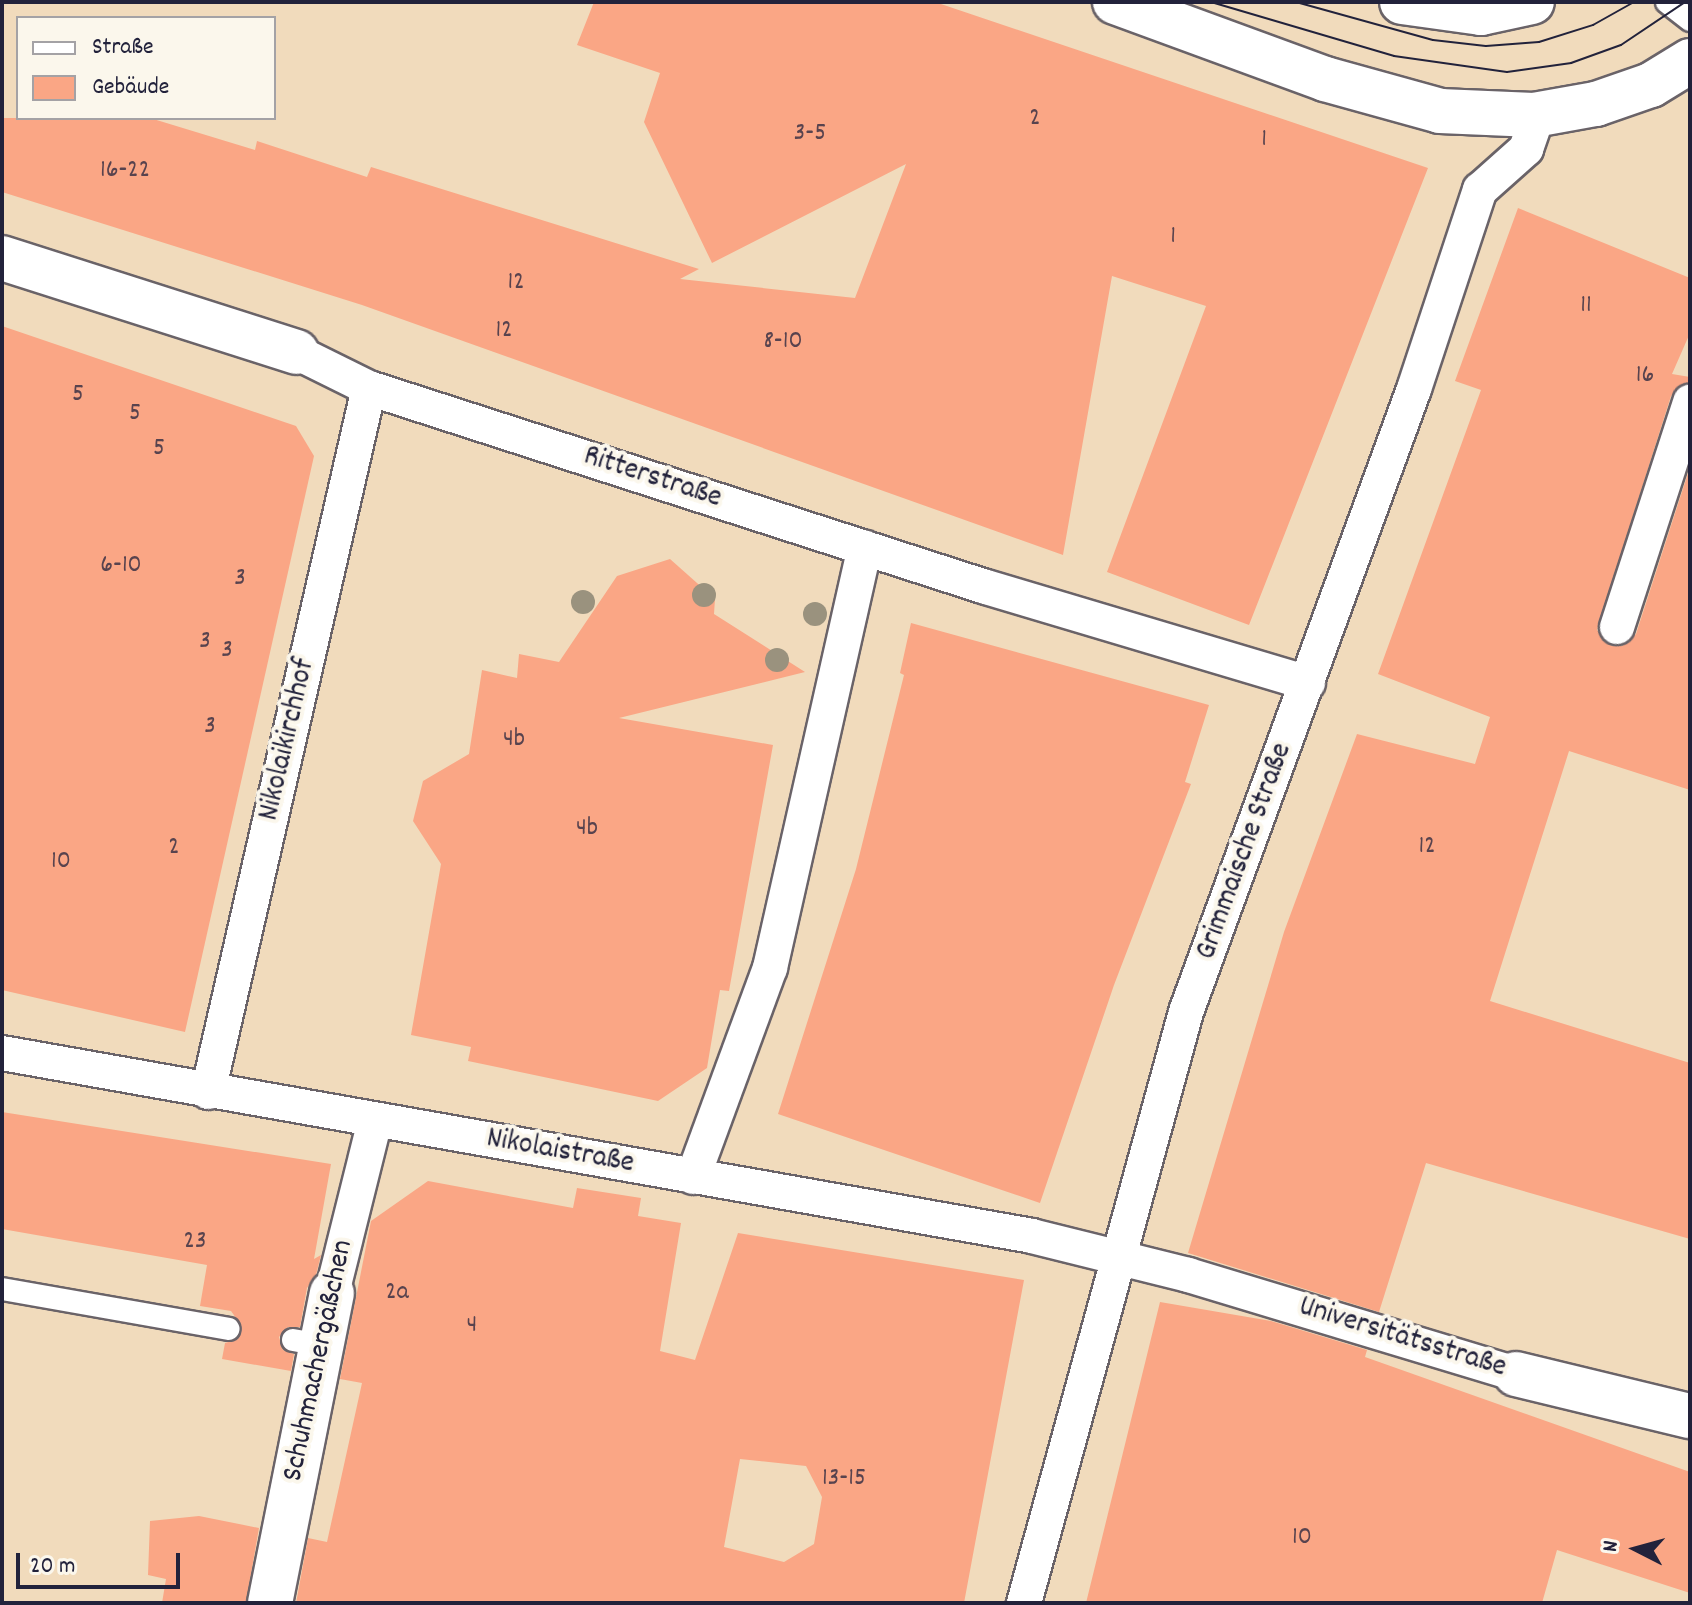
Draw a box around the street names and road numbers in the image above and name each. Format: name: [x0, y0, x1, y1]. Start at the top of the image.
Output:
street label: Ritterstraße: [578, 440, 726, 518]
street label: Nikolaikirchhof: [253, 656, 325, 824]
street label: Grimmaische Straße: [1190, 739, 1302, 965]
street label: Nikolaistraße: [484, 1122, 636, 1184]
street label: Schuhmachergäßchen: [277, 1237, 363, 1485]
street label: Universitätsstraße: [1294, 1290, 1510, 1388]

